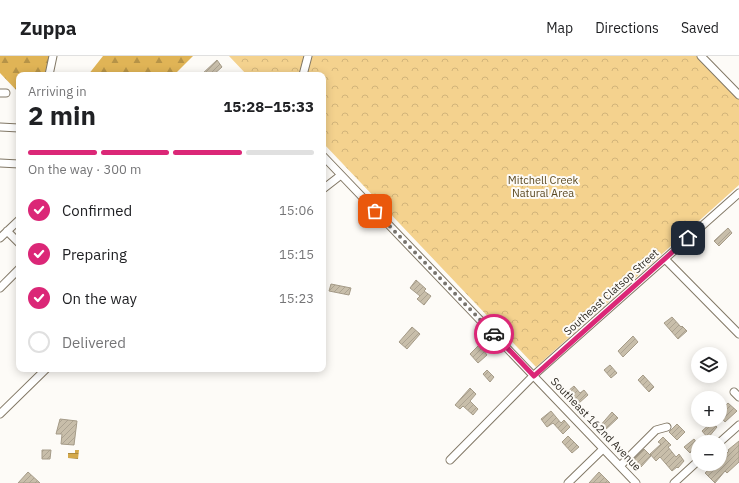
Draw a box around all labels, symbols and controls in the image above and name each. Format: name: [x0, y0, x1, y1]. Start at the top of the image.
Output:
text: Zuppa: [20, 16, 77, 40]
text: Map: [546, 19, 573, 37]
text: Directions: [595, 19, 659, 37]
text: Saved: [681, 19, 719, 37]
text: Arriving in: [28, 83, 87, 100]
text: 15:28–15:33: [223, 97, 314, 116]
text: 2 min: [28, 98, 96, 132]
text: On the way · 300 m: [28, 161, 141, 178]
park label: Mitchell Creek Natural Area: [508, 173, 578, 200]
pin: [358, 194, 392, 228]
icon: check: [28, 199, 50, 221]
icon: bag: [364, 200, 386, 222]
text: Confirmed: [62, 201, 132, 220]
text: 15:06: [279, 202, 314, 219]
pin: [671, 221, 705, 255]
icon: home: [677, 227, 699, 249]
icon: check: [28, 243, 50, 265]
text: Preparing: [62, 245, 127, 264]
text: 15:15: [279, 246, 314, 263]
street label: Southeast Clatsop Street: [561, 246, 661, 338]
icon: check: [28, 287, 50, 309]
text: On the way: [62, 289, 137, 308]
text: 15:23: [279, 290, 314, 307]
courier: [474, 314, 514, 354]
icon: car: [483, 323, 505, 345]
text: Delivered: [62, 333, 126, 352]
map controls: [691, 347, 727, 471]
button: layers: [691, 347, 727, 383]
street label: Southeast 162nd Avenue: [548, 374, 644, 474]
button: +: [691, 391, 727, 427]
button: −: [691, 435, 727, 471]

